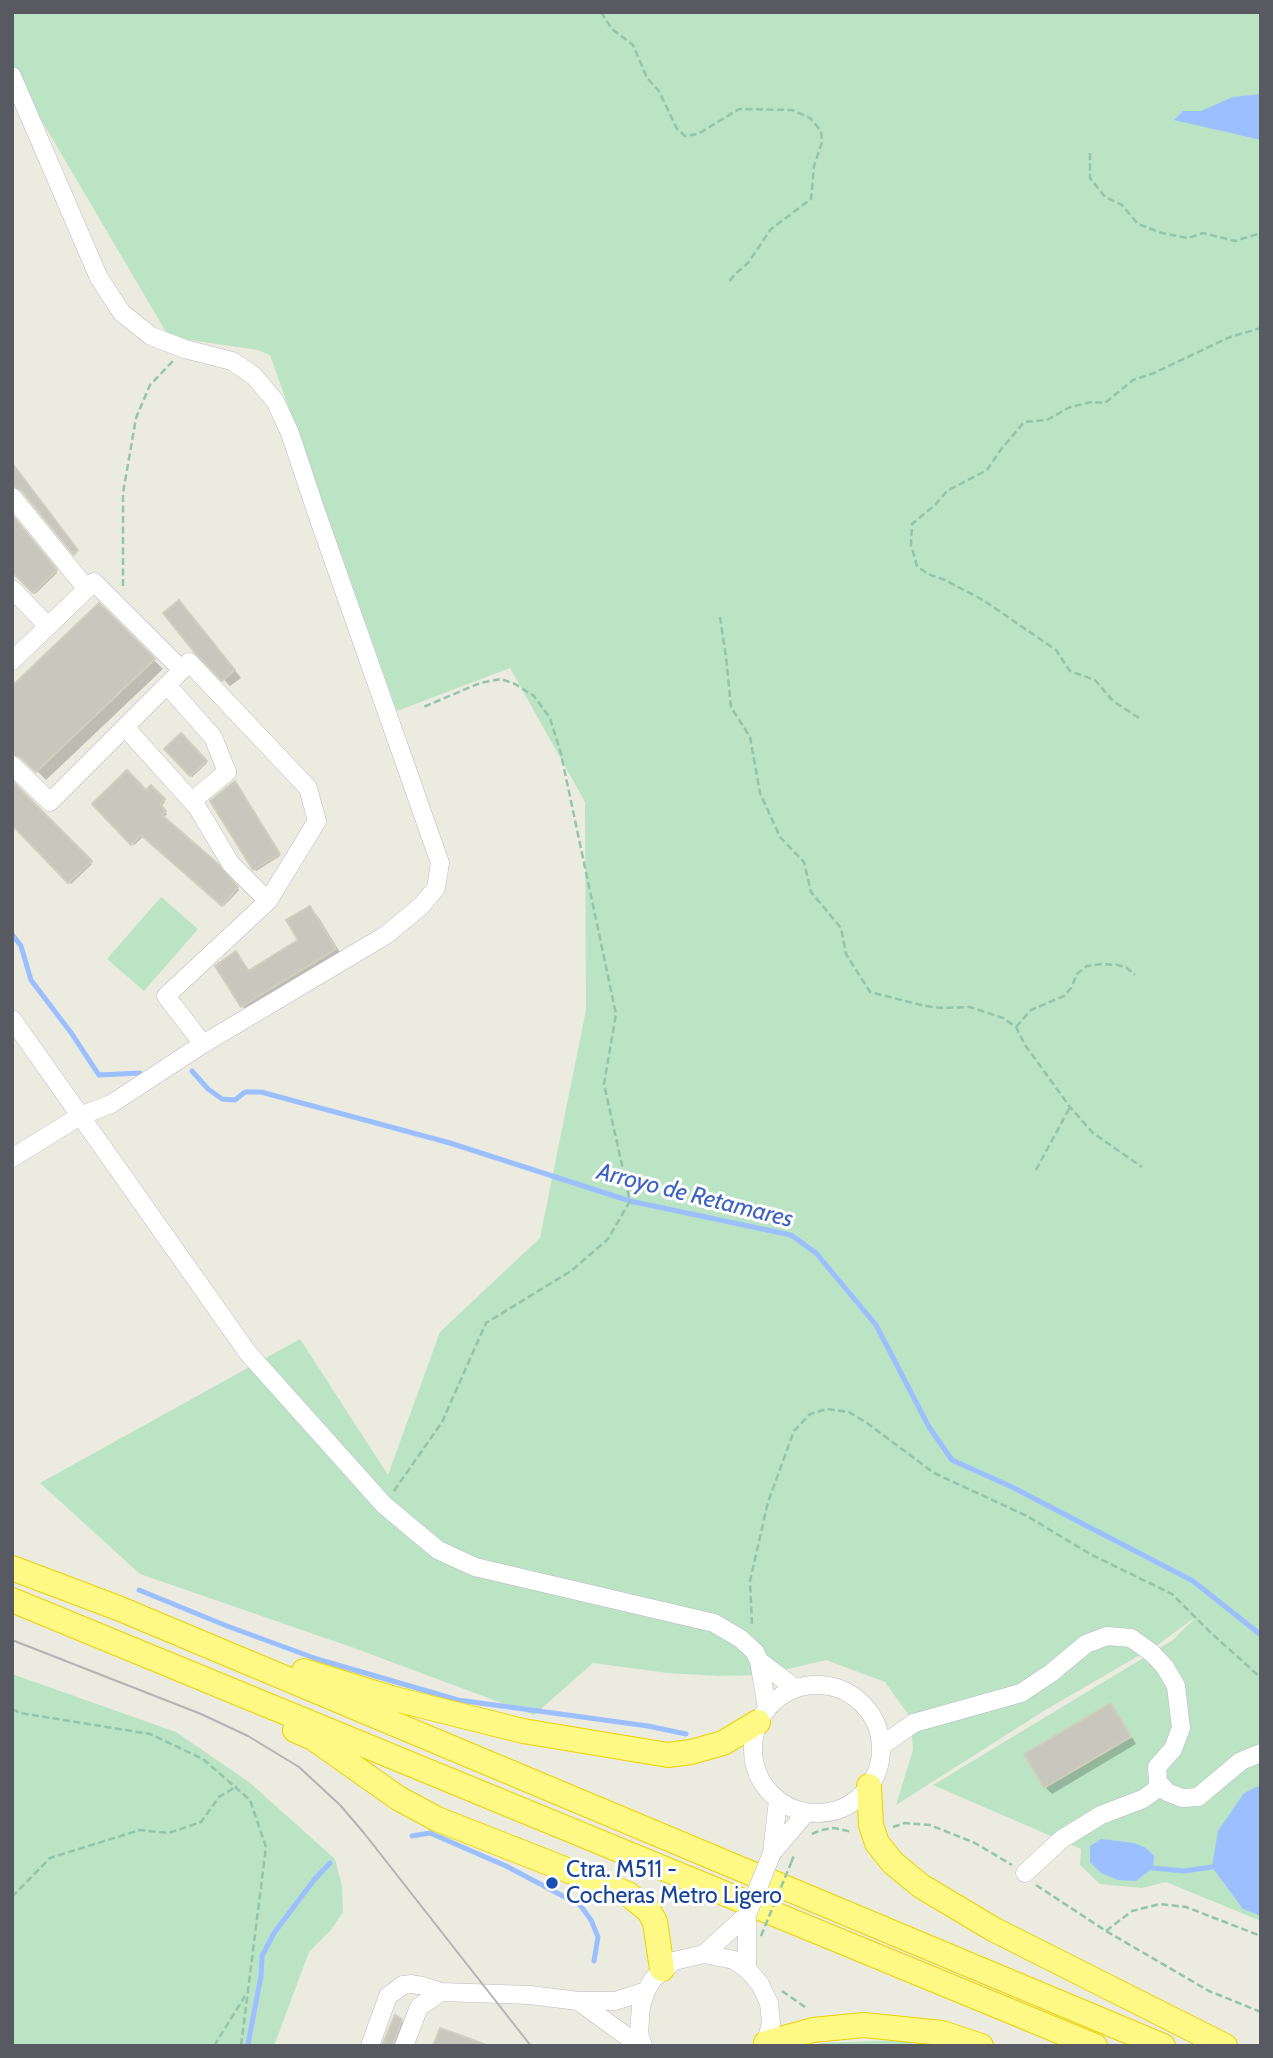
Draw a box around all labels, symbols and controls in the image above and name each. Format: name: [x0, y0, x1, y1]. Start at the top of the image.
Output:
water label: Arroyo de Retamares: [594, 1158, 796, 1234]
place label: Ctra. M511 - Cocheras Metro Ligero: [566, 1856, 782, 1910]
marker: Ctra. M511 - Cocheras Metro Ligero: [544, 1875, 560, 1891]

